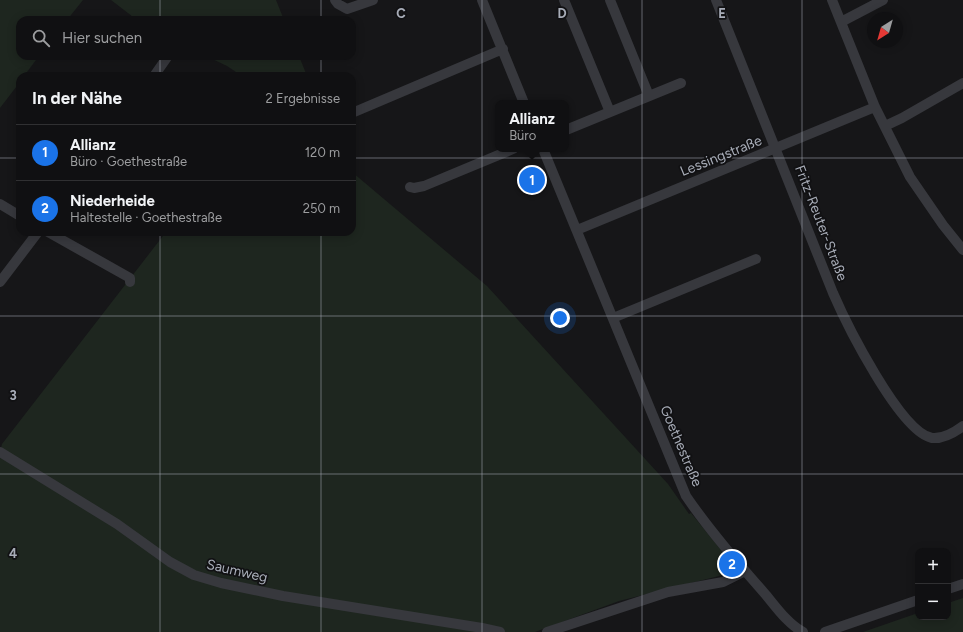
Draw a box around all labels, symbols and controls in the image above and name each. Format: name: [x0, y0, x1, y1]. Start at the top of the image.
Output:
text: C: [396, 6, 406, 21]
text: D: [557, 6, 567, 21]
text: E: [718, 6, 726, 21]
north arrow: [867, 12, 903, 48]
search box: [16, 16, 356, 60]
icon: search: [30, 27, 52, 49]
text: Hier suchen: [62, 29, 142, 47]
text: In der Nähe: [32, 88, 122, 108]
text: 2 Ergebnisse: [266, 91, 340, 106]
popup: [495, 100, 569, 152]
text: Allianz: [509, 110, 555, 128]
text: Büro: [509, 128, 536, 143]
street label: Lessingstraße: [678, 132, 765, 180]
text: Allianz: [70, 136, 116, 154]
text: 1: [42, 145, 48, 160]
text: 120 m: [305, 145, 340, 160]
text: Büro · Goethestraße: [70, 154, 187, 169]
street label: Fritz-Reuter-Straße: [791, 163, 851, 284]
pin: 1: [519, 165, 545, 195]
text: Niederheide: [70, 192, 155, 210]
text: 2: [41, 201, 49, 216]
text: 250 m: [303, 201, 340, 216]
text: Haltestelle · Goethestraße: [70, 210, 222, 225]
your location: [550, 308, 570, 328]
text: 3: [9, 388, 17, 403]
street label: Goethestraße: [656, 403, 706, 489]
text: 4: [9, 546, 17, 561]
map controls: [915, 548, 951, 620]
button: +: [915, 548, 951, 584]
pin: 2: [719, 549, 745, 579]
street label: Saumweg: [205, 556, 269, 586]
button: −: [915, 584, 951, 620]

